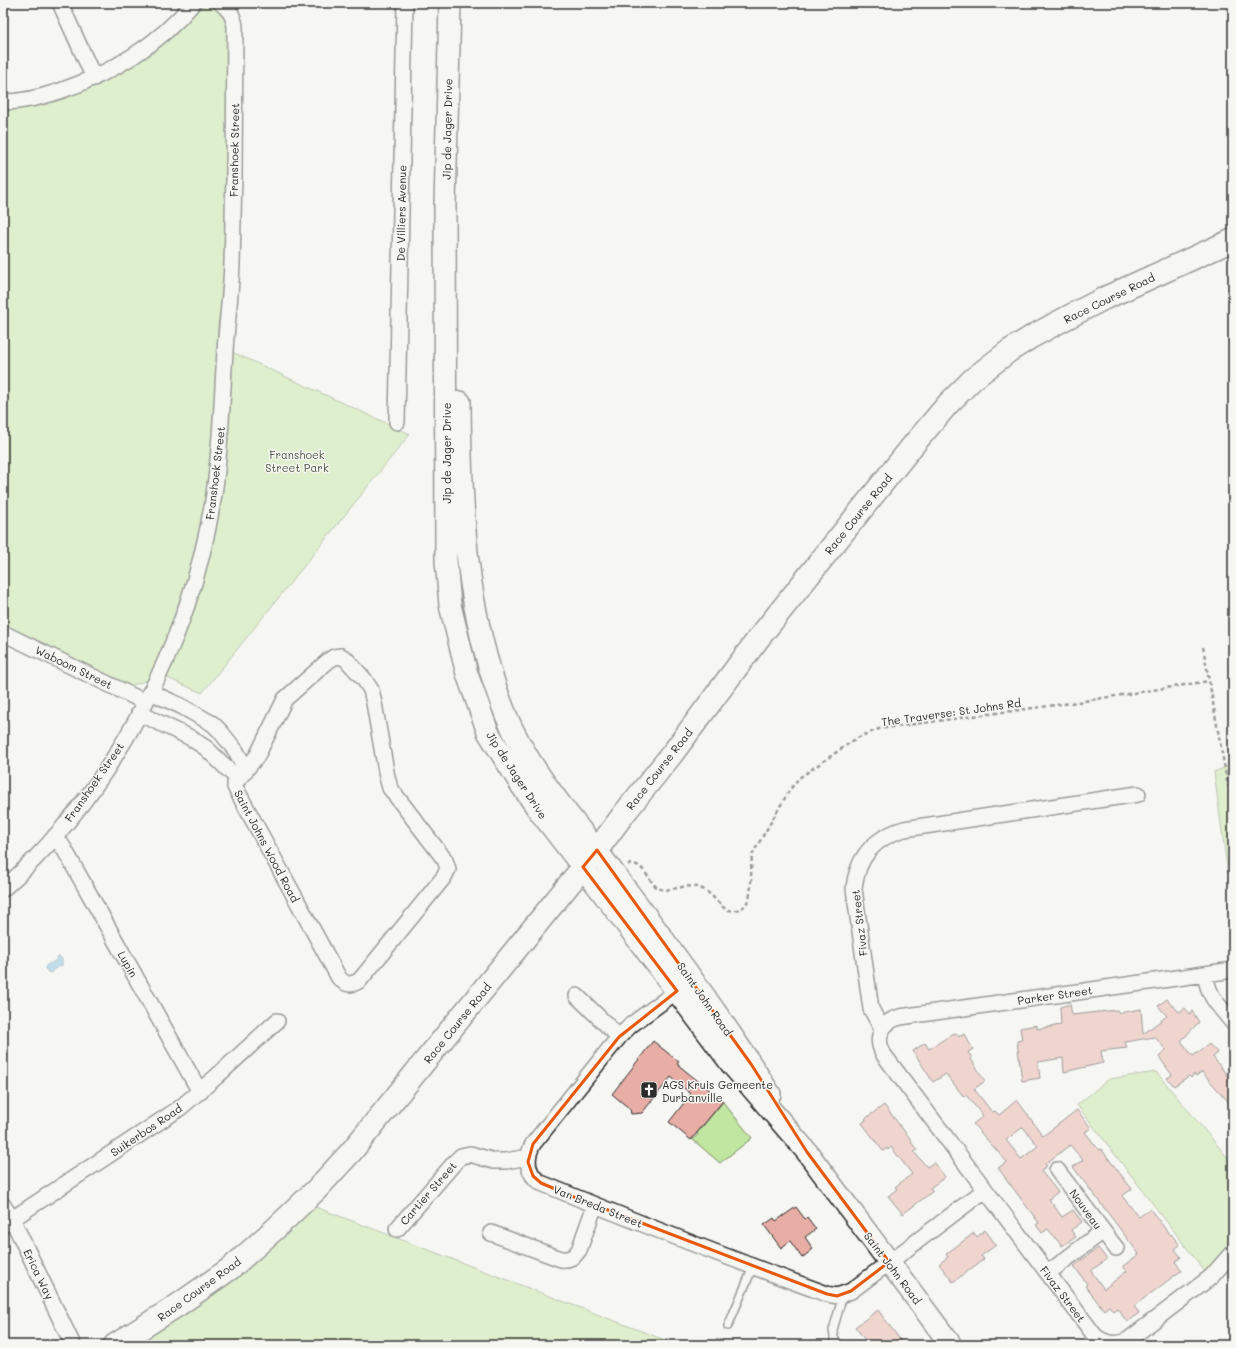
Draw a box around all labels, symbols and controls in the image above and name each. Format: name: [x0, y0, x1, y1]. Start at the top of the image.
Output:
street label: Jip de Jager Drive: [439, 78, 455, 180]
street label: Franshoek Street: [226, 103, 242, 197]
street label: De Villiers Avenue: [393, 164, 409, 261]
street label: Race Course Road: [1061, 269, 1157, 327]
street label: Jip de Jager Drive: [439, 402, 454, 504]
street label: Franshoek Street: [202, 425, 228, 521]
park label: Franshoek Street Park: [265, 447, 329, 475]
street label: Race Course Road: [821, 471, 895, 557]
street label: Waboom Street: [33, 642, 115, 692]
street label: The Traverse: St Johns Rd: [880, 695, 1022, 729]
street label: Race Course Road: [622, 725, 696, 813]
street label: Jip de Jager Drive: [483, 728, 551, 822]
street label: Franshoek Street: [61, 739, 127, 825]
street label: Saint Johns Wood Road: [231, 787, 303, 905]
street label: Fivaz Street: [847, 889, 871, 957]
street label: Lupin: [115, 948, 141, 980]
street label: Saint John Road: [674, 959, 736, 1039]
street label: Race Course Road: [420, 980, 494, 1066]
street label: Parker Street: [1016, 982, 1094, 1008]
place label: AGS Kruis Gemeente Durbanville: [662, 1077, 773, 1105]
church icon: AGS Kruis Gemeente Durbanville: [639, 1080, 659, 1100]
street label: Suikerbos Road: [107, 1100, 185, 1160]
street label: Cartier Street: [396, 1158, 460, 1228]
street label: Van Breda Street: [551, 1181, 645, 1231]
street label: Nouveau: [1066, 1186, 1106, 1232]
street label: Saint John Road: [861, 1229, 925, 1307]
street label: Erica Way: [20, 1246, 58, 1302]
street label: Race Course Road: [154, 1254, 244, 1324]
street label: Fivaz Street: [1037, 1263, 1089, 1325]

